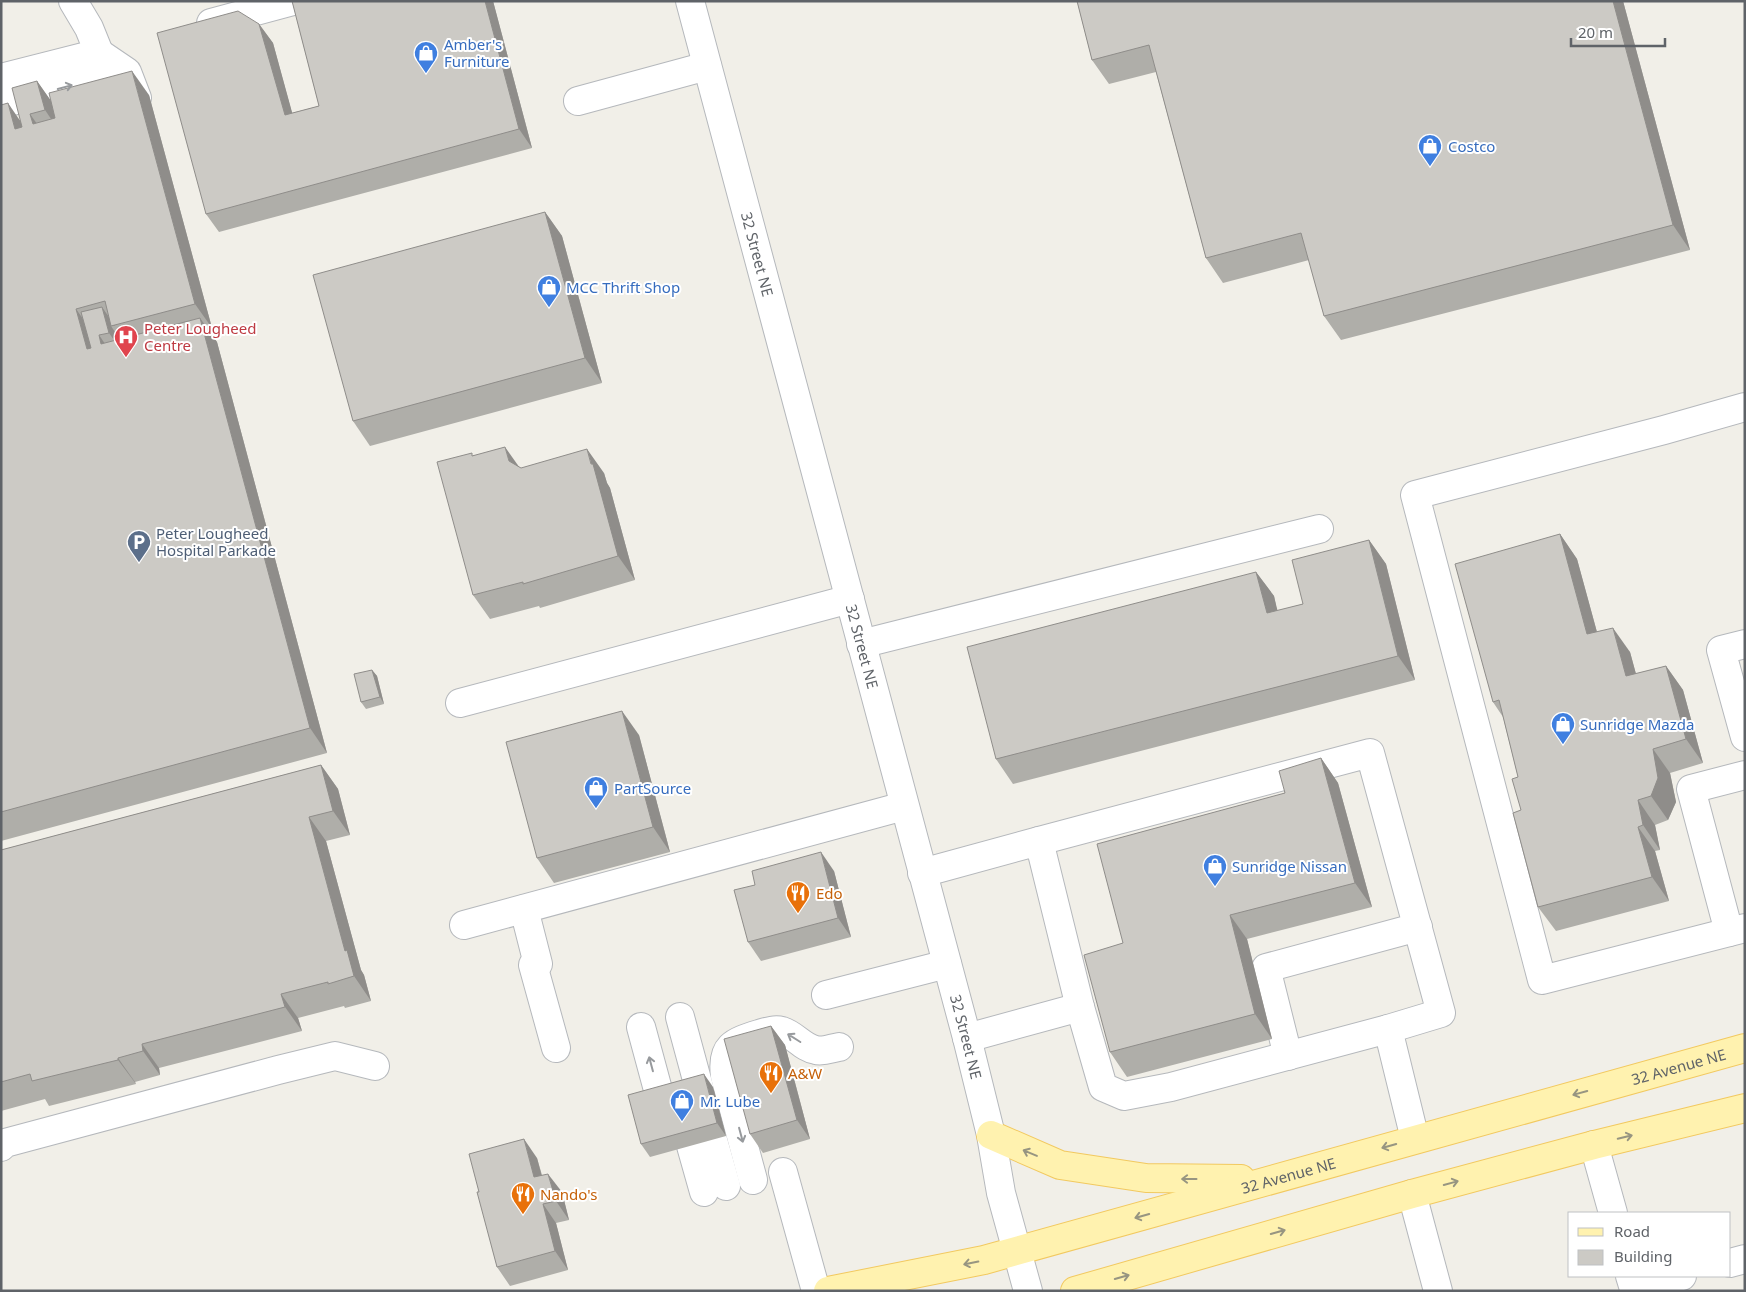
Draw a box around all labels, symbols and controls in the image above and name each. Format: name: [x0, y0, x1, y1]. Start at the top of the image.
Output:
scale bar: [1571, 15, 1665, 47]
text: 20 m: [1578, 22, 1613, 42]
place label: Amber's Furniture: [444, 34, 509, 71]
shop icon: Amber's Furniture: [413, 40, 439, 74]
one-way arrow: [57, 82, 73, 92]
shop icon: Costco: [1417, 133, 1443, 167]
place label: Costco: [1448, 136, 1495, 156]
street label: 32 Street NE: [737, 210, 778, 299]
shop icon: MCC Thrift Shop: [536, 274, 562, 308]
place label: MCC Thrift Shop: [566, 277, 680, 297]
place label: Peter Lougheed Centre: [144, 318, 256, 355]
hospital icon: Peter Lougheed Centre: [113, 324, 139, 358]
place label: Peter Lougheed Hospital Parkade: [156, 523, 276, 560]
parking icon: Peter Lougheed Hospital Parkade: [126, 529, 152, 563]
street label: 32 Street NE: [842, 602, 883, 691]
shop icon: Sunridge Mazda: [1550, 711, 1576, 745]
place label: Sunridge Mazda: [1580, 714, 1694, 734]
shop icon: PartSource: [583, 775, 609, 809]
place label: PartSource: [614, 778, 691, 798]
shop icon: Sunridge Nissan: [1202, 853, 1228, 887]
place label: Sunridge Nissan: [1232, 856, 1347, 876]
restaurant icon: Edo: [785, 880, 811, 914]
place label: Edo: [816, 883, 843, 903]
street label: 32 Street NE: [946, 992, 987, 1081]
one-way arrow: [787, 1033, 801, 1044]
street label: 32 Avenue NE: [1629, 1044, 1728, 1089]
one-way arrow: [646, 1056, 656, 1072]
restaurant icon: A&W: [758, 1060, 784, 1094]
place label: A&W: [788, 1063, 822, 1083]
shop icon: Mr. Lube: [669, 1088, 695, 1122]
one-way arrow: [1572, 1089, 1588, 1098]
place label: Mr. Lube: [700, 1091, 760, 1111]
one-way arrow: [737, 1127, 746, 1143]
one-way arrow: [1616, 1132, 1632, 1141]
one-way arrow: [1382, 1142, 1398, 1151]
one-way arrow: [1023, 1147, 1038, 1157]
street label: 32 Avenue NE: [1239, 1152, 1338, 1198]
one-way arrow: [1181, 1174, 1198, 1184]
one-way arrow: [1442, 1178, 1458, 1188]
restaurant icon: Nando's: [510, 1181, 536, 1215]
place label: Nando's: [540, 1184, 597, 1204]
one-way arrow: [1134, 1212, 1150, 1222]
legend: [1568, 1212, 1731, 1277]
text: Road: [1614, 1221, 1650, 1241]
one-way arrow: [1269, 1227, 1285, 1237]
text: Building: [1614, 1246, 1672, 1266]
one-way arrow: [963, 1258, 979, 1268]
one-way arrow: [1113, 1272, 1129, 1282]

